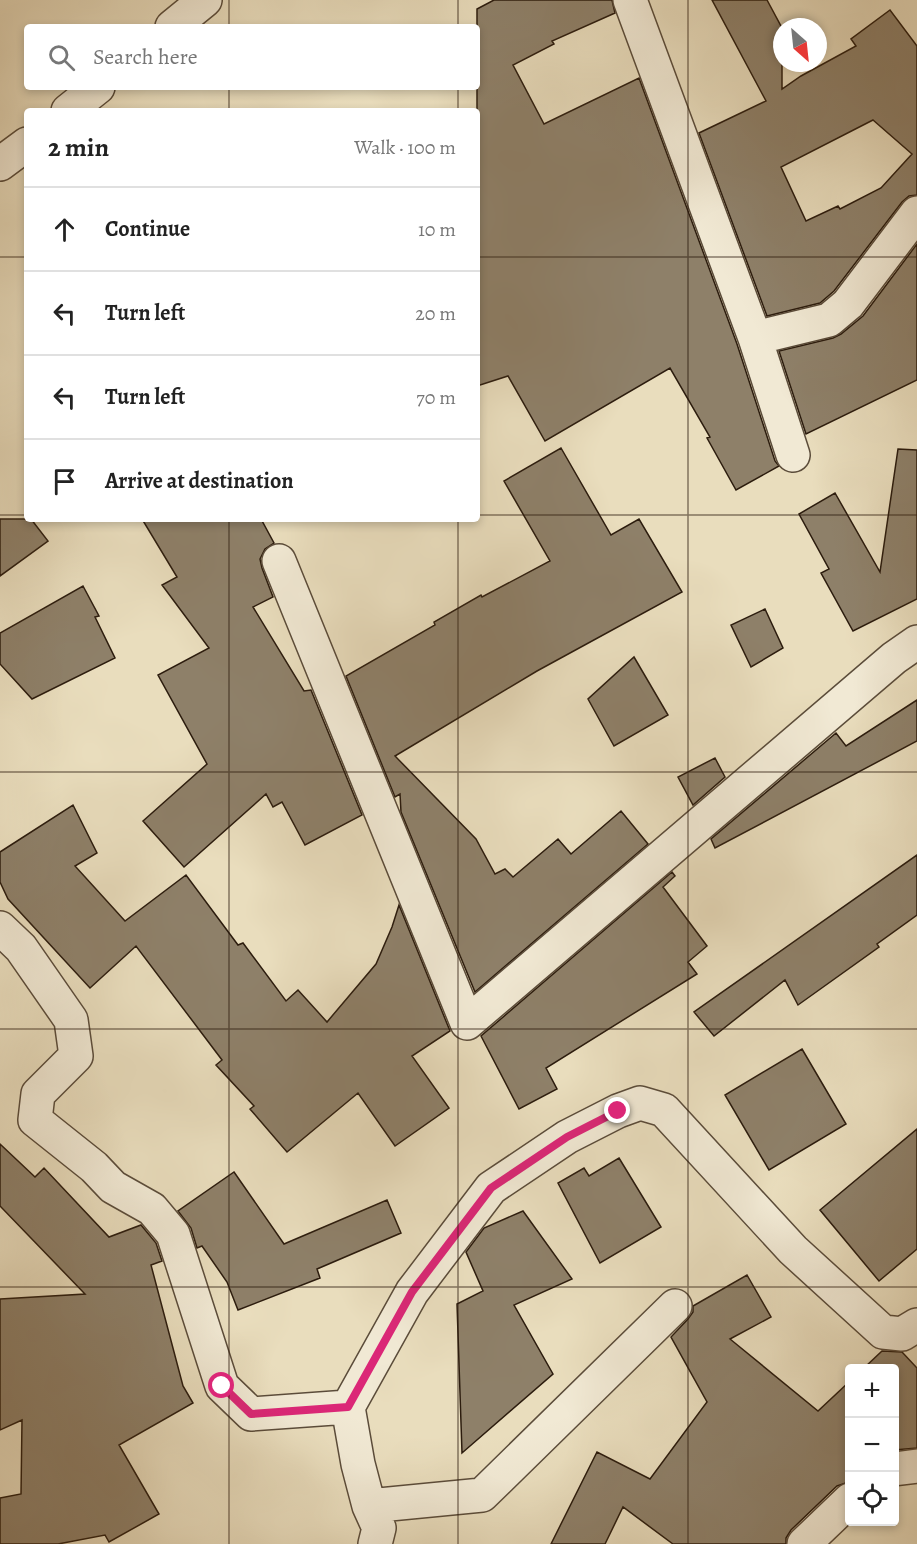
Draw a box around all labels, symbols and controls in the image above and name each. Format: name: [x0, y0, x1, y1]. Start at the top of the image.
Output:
north arrow: [773, 18, 827, 72]
search box: [24, 24, 480, 90]
icon: search: [45, 41, 78, 74]
text: Search here: [93, 42, 198, 72]
text: 2 min: [48, 130, 109, 165]
text: Walk · 100 m: [354, 134, 456, 161]
icon: ahead: [48, 213, 81, 246]
text: Continue: [105, 214, 190, 244]
text: 10 m: [418, 216, 456, 243]
icon: left: [48, 297, 81, 330]
text: Turn left: [105, 298, 185, 328]
text: 20 m: [415, 300, 456, 327]
icon: left: [48, 381, 81, 414]
text: Turn left: [105, 382, 185, 412]
text: 70 m: [416, 384, 456, 411]
icon: arrive: [48, 465, 81, 498]
text: Arrive at destination: [105, 466, 294, 496]
route end: [604, 1097, 630, 1123]
map controls: [845, 1364, 899, 1526]
button: +: [845, 1364, 899, 1418]
route start: [208, 1372, 234, 1398]
button: −: [845, 1418, 899, 1472]
button: locate: [845, 1472, 899, 1526]

